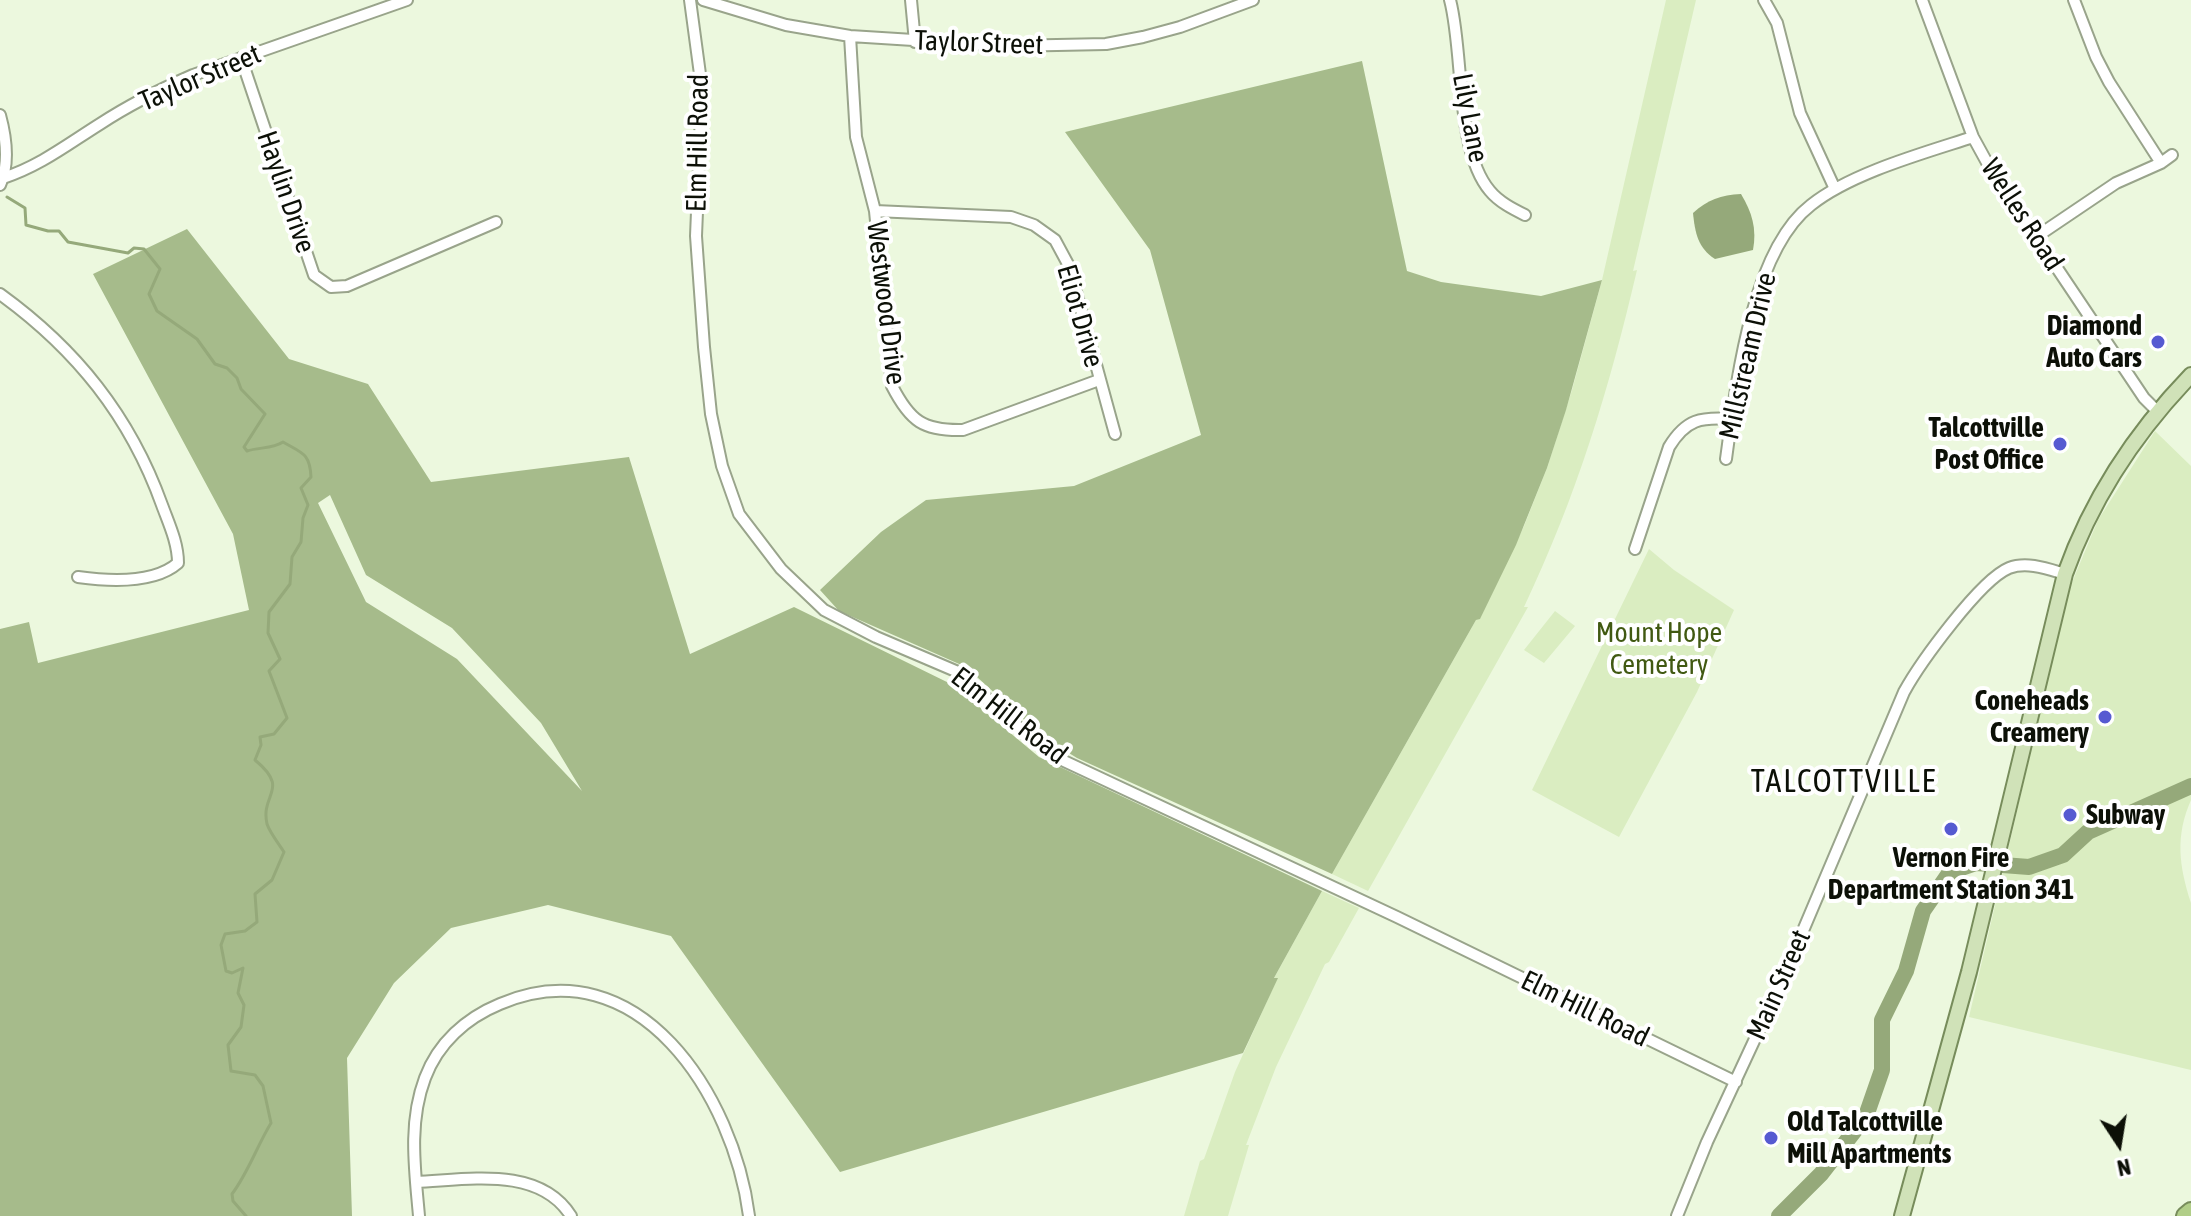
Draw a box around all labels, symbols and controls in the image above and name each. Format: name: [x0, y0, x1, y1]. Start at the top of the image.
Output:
street label: Taylor Street: [914, 24, 1044, 62]
street label: Taylor Street: [134, 37, 266, 119]
street label: Lily Lane: [1445, 71, 1495, 165]
street label: Elm Hill Road: [680, 74, 716, 212]
street label: Haylin Drive: [250, 127, 322, 257]
street label: Welles Road: [1973, 153, 2071, 277]
street label: Westwood Drive: [859, 219, 913, 387]
street label: Eliot Drive: [1049, 261, 1111, 371]
street label: Millstream Drive: [1712, 269, 1784, 443]
place label: Diamond Auto Cars: [2046, 309, 2142, 375]
marker: Diamond Auto Cars: [2149, 333, 2167, 351]
place label: Talcottville Post Office: [1929, 411, 2044, 477]
marker: Talcottville Post Office: [2051, 435, 2069, 453]
park label: Mount Hope Cemetery: [1596, 616, 1722, 682]
street label: Elm Hill Road: [944, 660, 1074, 772]
place label: Coneheads Creamery: [1974, 684, 2089, 750]
marker: Coneheads Creamery: [2096, 708, 2114, 726]
district label: TALCOTTVILLE: [1751, 763, 1937, 801]
place label: Subway: [2086, 798, 2165, 832]
marker: Subway: [2061, 806, 2079, 824]
marker: Vernon Fire Department Station 341: [1942, 820, 1960, 838]
place label: Vernon Fire Department Station 341: [1828, 841, 2074, 907]
street label: Main Street: [1740, 925, 1818, 1045]
street label: Elm Hill Road: [1516, 964, 1654, 1054]
north arrow: [2079, 1104, 2159, 1184]
place label: Old Talcottville Mill Apartments: [1787, 1105, 1951, 1171]
marker: Old Talcottville Mill Apartments: [1762, 1129, 1780, 1147]
text: N: [2115, 1153, 2133, 1182]

